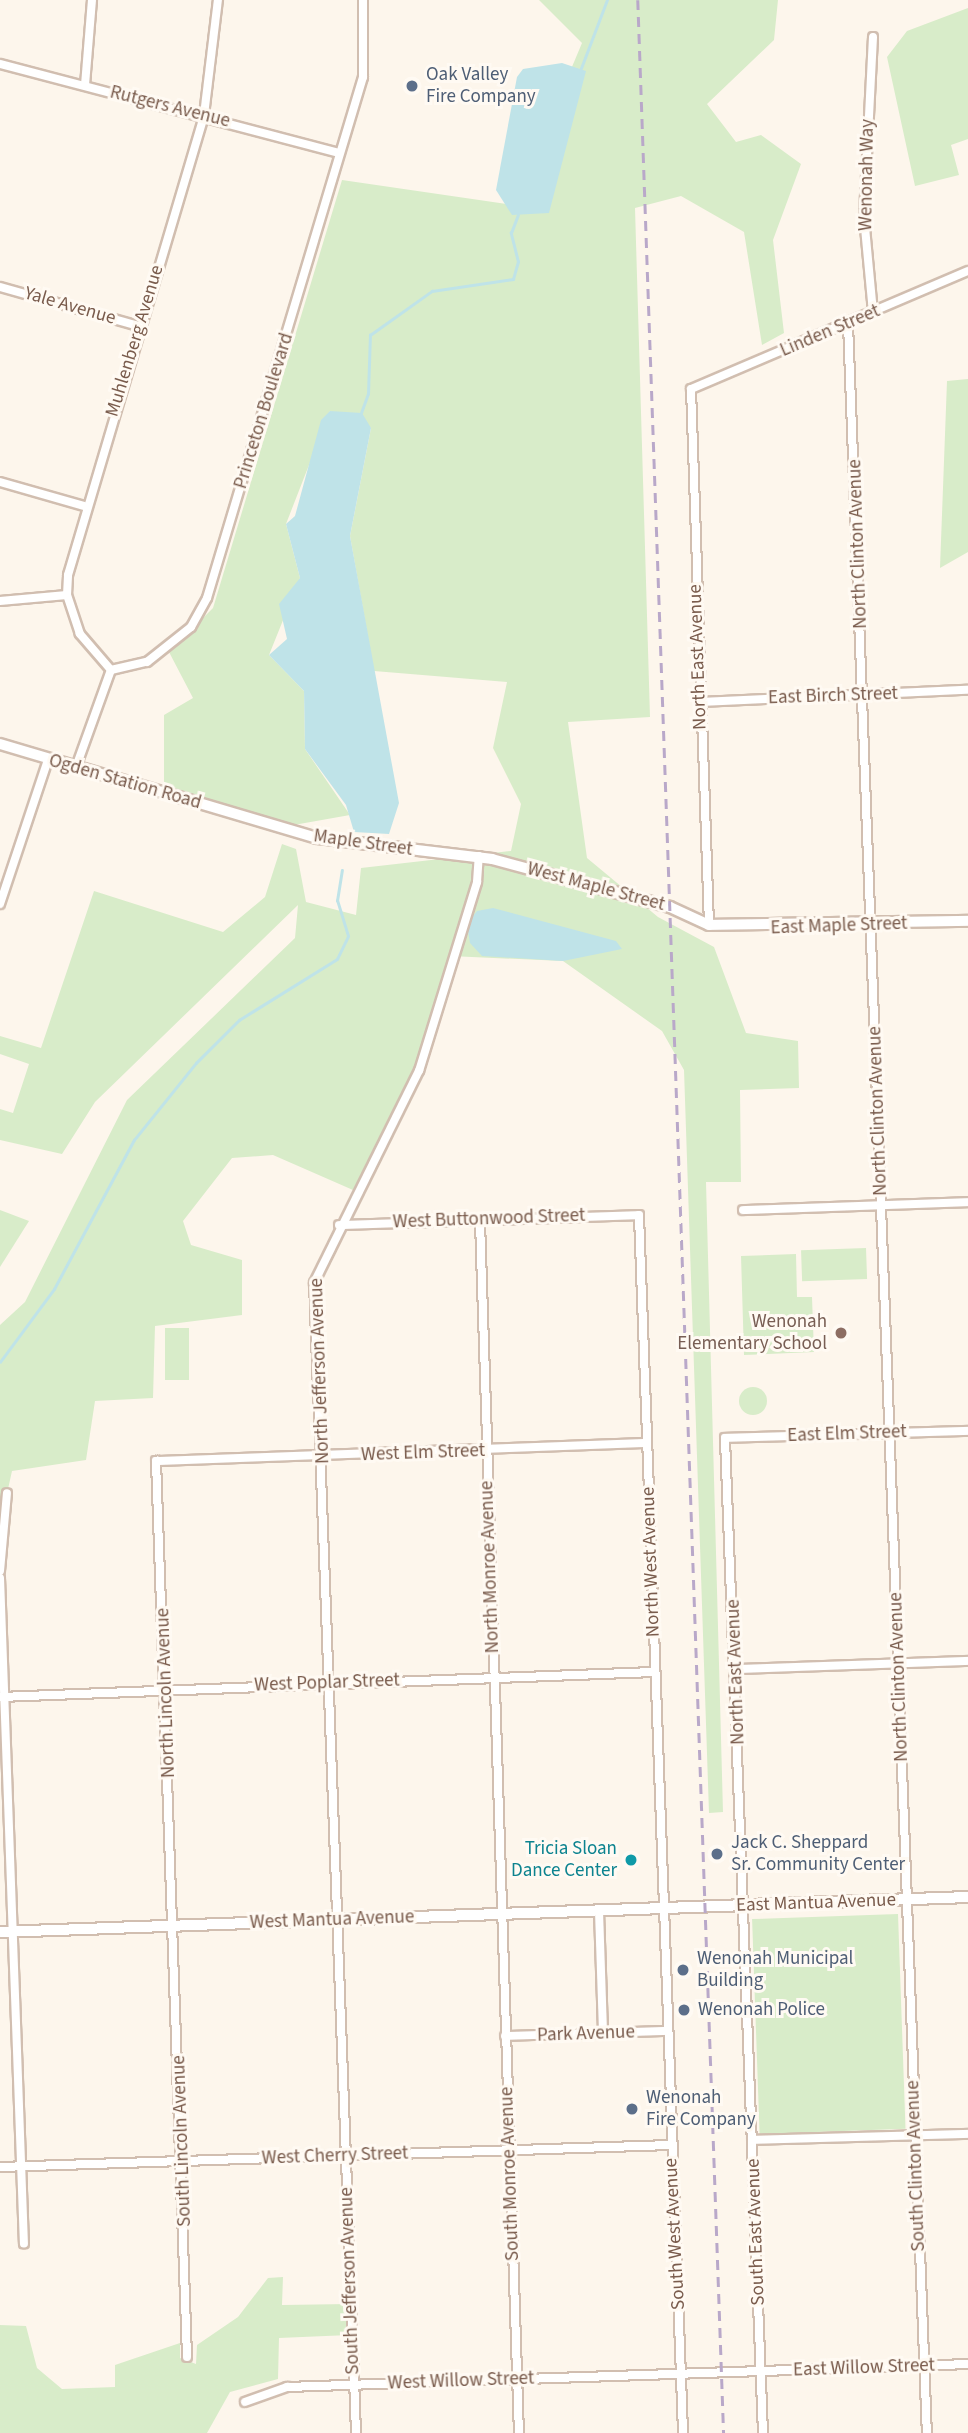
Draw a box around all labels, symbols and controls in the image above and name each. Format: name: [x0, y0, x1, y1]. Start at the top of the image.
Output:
place label: Oak Valley Fire Company: [426, 64, 536, 108]
marker: Oak Valley Fire Company: [404, 78, 420, 94]
street label: Rutgers Avenue: [108, 81, 232, 133]
street label: Wenonah Way: [855, 119, 879, 231]
street label: Muhlenberg Avenue: [101, 262, 169, 420]
street label: Yale Avenue: [22, 282, 118, 330]
street label: Linden Street: [777, 300, 883, 362]
street label: Princeton Boulevard: [229, 330, 299, 492]
street label: North Clinton Avenue: [844, 459, 872, 629]
street label: North East Avenue: [684, 584, 712, 730]
street label: East Birch Street: [768, 682, 898, 710]
street label: Ogden Station Road: [46, 749, 204, 815]
street label: Maple Street: [312, 825, 414, 861]
street label: West Maple Street: [525, 858, 667, 916]
street label: East Maple Street: [770, 912, 908, 940]
street label: North Clinton Avenue: [864, 1026, 892, 1196]
street label: West Buttonwood Street: [392, 1204, 586, 1234]
street label: North Jefferson Avenue: [305, 1278, 335, 1464]
place label: Wenonah Elementary School: [677, 1311, 827, 1355]
marker: Wenonah Elementary School: [833, 1325, 849, 1341]
street label: East Elm Street: [787, 1421, 907, 1447]
street label: West Elm Street: [361, 1439, 485, 1467]
street label: North Monroe Avenue: [476, 1480, 504, 1654]
street label: North West Avenue: [637, 1486, 665, 1638]
street label: North Clinton Avenue: [885, 1592, 913, 1762]
street label: North East Avenue: [722, 1599, 750, 1745]
street label: North Lincoln Avenue: [152, 1608, 180, 1778]
street label: West Poplar Street: [254, 1669, 400, 1697]
place label: Jack C. Sheppard Sr. Community Center: [731, 1832, 905, 1876]
place label: Tricia Sloan Dance Center: [511, 1838, 617, 1882]
marker: Jack C. Sheppard Sr. Community Center: [709, 1846, 725, 1862]
marker: Tricia Sloan Dance Center: [623, 1852, 639, 1868]
street label: East Mantua Avenue: [736, 1889, 896, 1917]
street label: West Mantua Avenue: [249, 1906, 415, 1934]
place label: Wenonah Municipal Building: [697, 1948, 853, 1992]
marker: Wenonah Municipal Building: [675, 1962, 691, 1978]
place label: Wenonah Police: [698, 1999, 825, 2021]
marker: Wenonah Police: [676, 2002, 692, 2018]
street label: Park Avenue: [537, 2021, 635, 2047]
street label: South Lincoln Avenue: [168, 2055, 196, 2227]
street label: South Clinton Avenue: [902, 2080, 930, 2252]
street label: South Monroe Avenue: [496, 2086, 524, 2262]
place label: Wenonah Fire Company: [646, 2087, 756, 2131]
marker: Wenonah Fire Company: [624, 2101, 640, 2117]
street label: West Cherry Street: [261, 2142, 409, 2170]
street label: South West Avenue: [660, 2157, 690, 2311]
street label: South East Avenue: [742, 2158, 770, 2306]
street label: South Jefferson Avenue: [335, 2187, 365, 2375]
street label: East Willow Street: [793, 2354, 935, 2382]
street label: West Willow Street: [387, 2367, 535, 2395]

